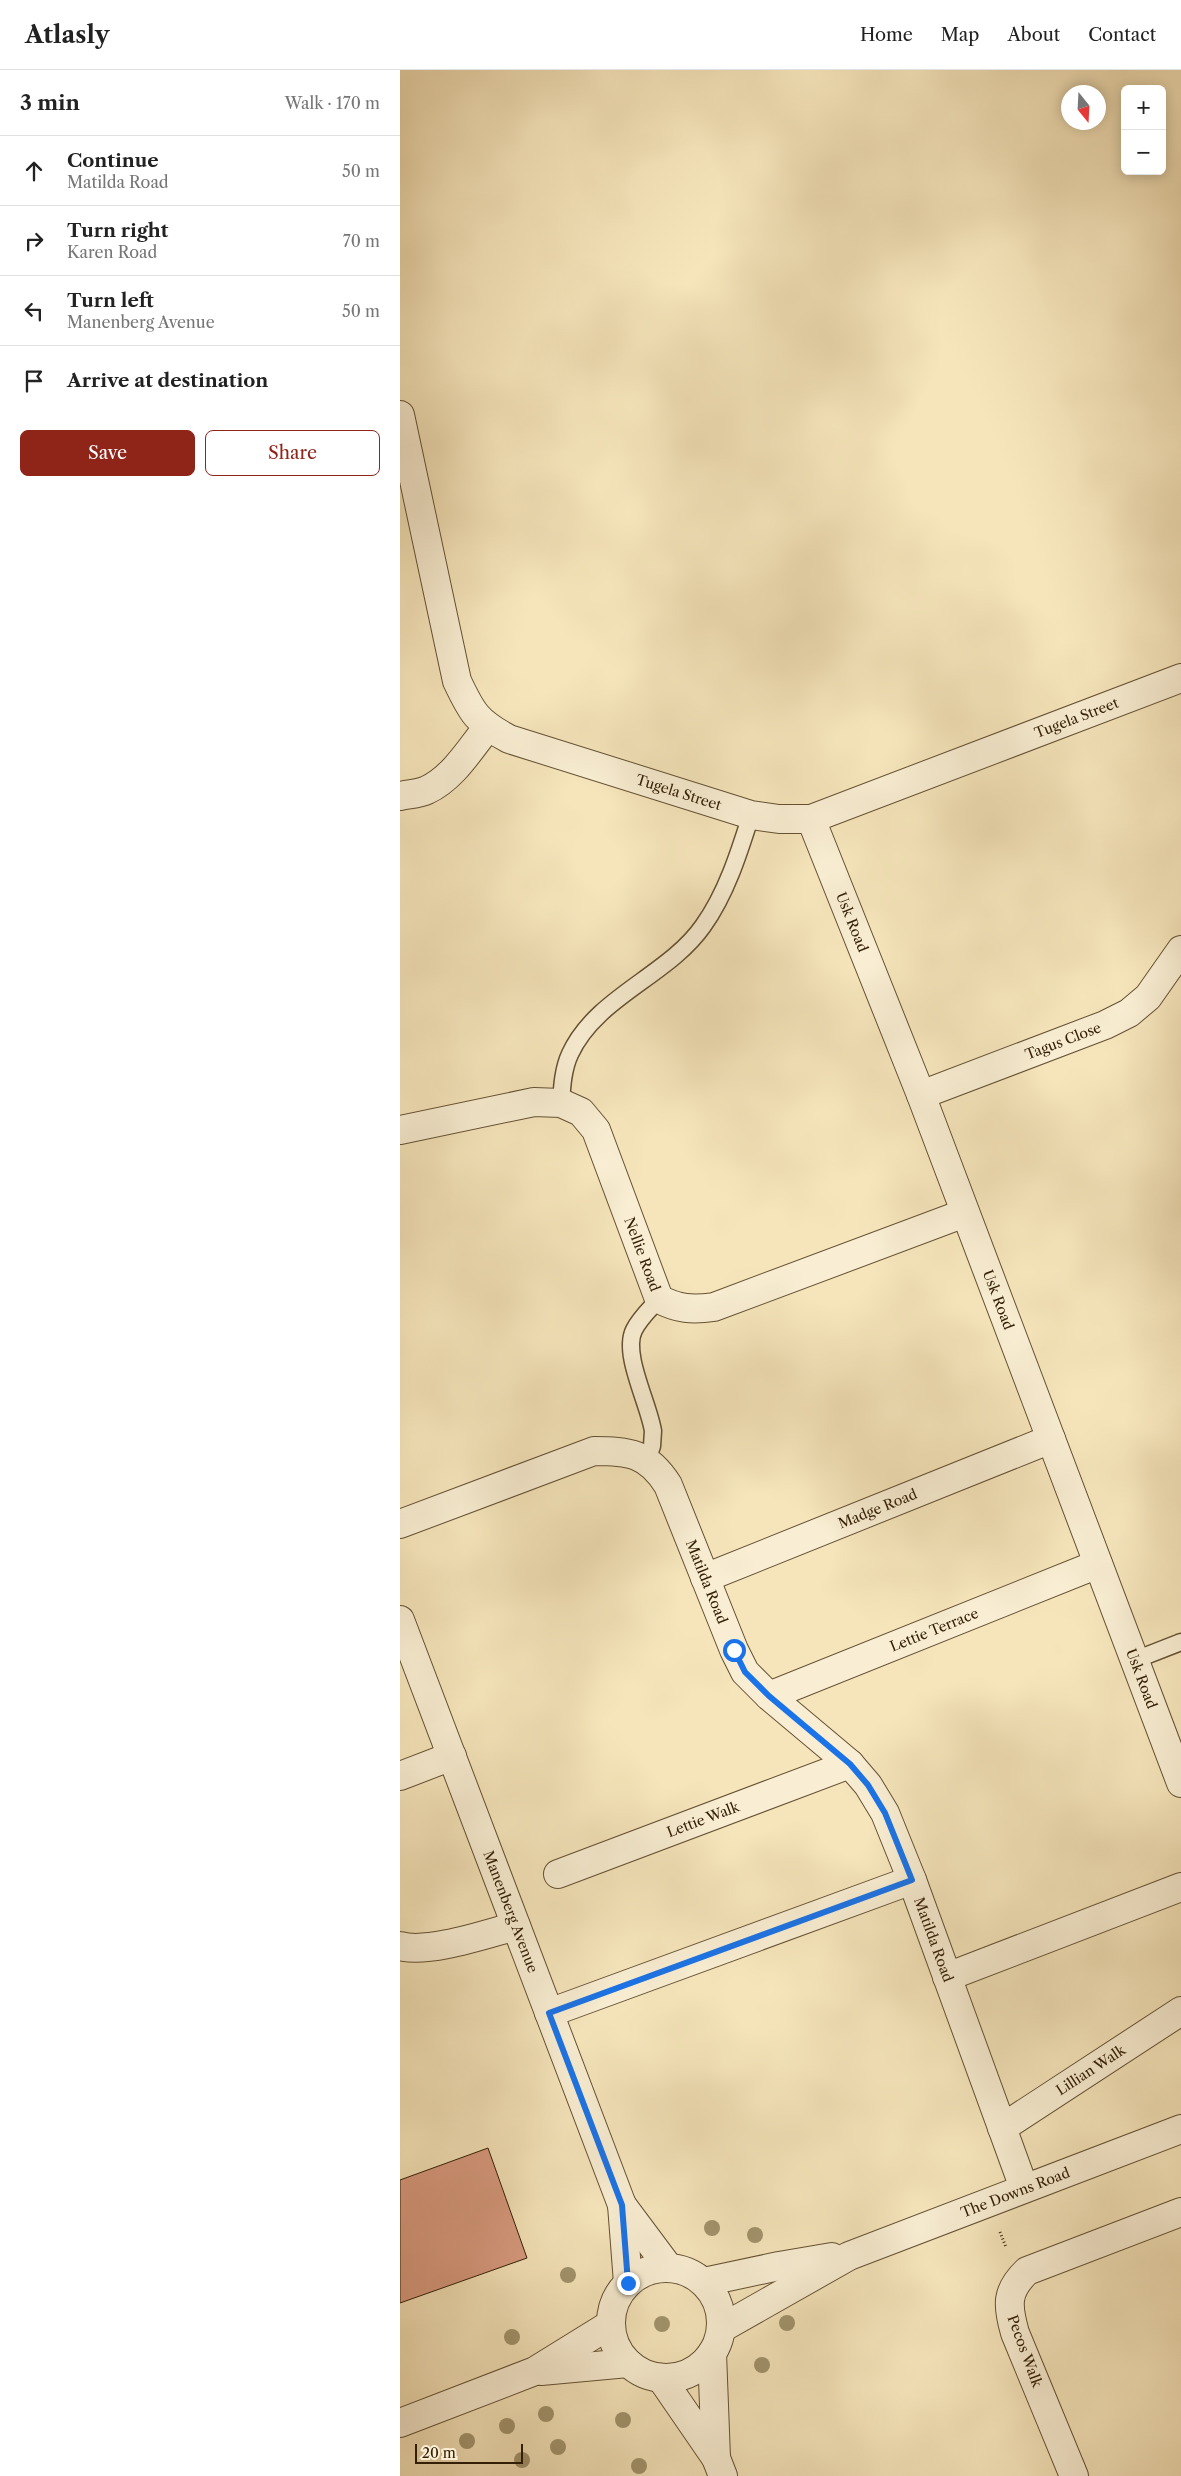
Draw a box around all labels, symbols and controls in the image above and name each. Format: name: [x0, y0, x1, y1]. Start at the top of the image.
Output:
text: Atlasly: [25, 20, 109, 49]
text: Home: [860, 24, 913, 46]
text: Map: [941, 24, 979, 46]
text: About: [1007, 24, 1060, 46]
text: Contact: [1088, 24, 1156, 46]
north arrow: [1061, 85, 1106, 130]
map controls: [1121, 85, 1166, 175]
button: +: [1121, 85, 1166, 130]
text: 3 min: [20, 90, 80, 115]
text: Walk · 170 m: [285, 93, 380, 113]
button: −: [1121, 130, 1166, 175]
text: Continue: [67, 149, 159, 172]
icon: ahead: [20, 157, 48, 185]
text: 50 m: [342, 161, 380, 181]
text: Matilda Road: [67, 172, 169, 192]
text: Turn right: [67, 219, 168, 242]
icon: right: [20, 227, 48, 255]
text: 70 m: [343, 231, 380, 251]
text: Karen Road: [67, 242, 157, 262]
text: Turn left: [67, 289, 154, 312]
icon: left: [20, 297, 48, 325]
text: 50 m: [342, 301, 380, 321]
text: Manenberg Avenue: [67, 312, 215, 332]
icon: arrive: [20, 367, 48, 395]
text: Arrive at destination: [67, 369, 268, 392]
button: Save: [20, 430, 195, 476]
button: Share: [205, 430, 380, 476]
street label: Tugela Street: [1032, 694, 1121, 742]
street label: Tugela Street: [634, 770, 724, 814]
street label: Usk Road: [832, 890, 872, 955]
street label: Tagus Close: [1023, 1018, 1104, 1064]
street label: Nellie Road: [620, 1215, 665, 1294]
street label: Usk Road: [979, 1267, 1018, 1333]
street label: Madge Road: [835, 1485, 920, 1533]
street label: Matilda Road: [682, 1537, 732, 1627]
street label: Lettie Terrace: [887, 1604, 981, 1656]
route start: [723, 1639, 746, 1662]
street label: Usk Road: [1122, 1646, 1161, 1712]
street label: Lettie Walk: [664, 1797, 743, 1841]
street label: Manenberg Avenue: [479, 1848, 542, 1975]
street label: Matilda Road: [910, 1895, 958, 1985]
street label: Lillian Walk: [1053, 2040, 1130, 2099]
street label: The Downs Road: [958, 2163, 1073, 2221]
route end: [617, 2272, 640, 2295]
street label: Pecos Walk: [1004, 2312, 1047, 2390]
scale bar: [415, 2441, 522, 2464]
text: 20 m: [422, 2444, 456, 2462]

